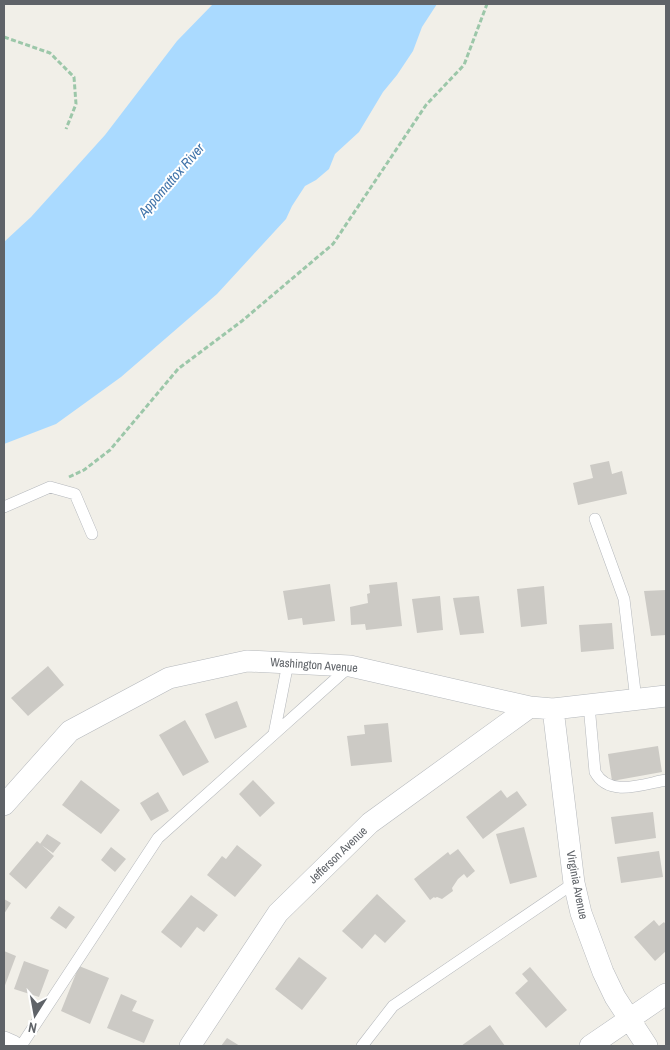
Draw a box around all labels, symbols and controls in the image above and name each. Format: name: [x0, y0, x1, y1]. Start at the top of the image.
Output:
water label: Appomattox River: [133, 139, 209, 221]
street label: Washington Avenue: [270, 654, 358, 676]
street label: Jefferson Avenue: [305, 823, 371, 887]
street label: Virginia Avenue: [562, 849, 592, 921]
north arrow: [10, 990, 60, 1040]
text: N: [27, 1018, 38, 1037]

